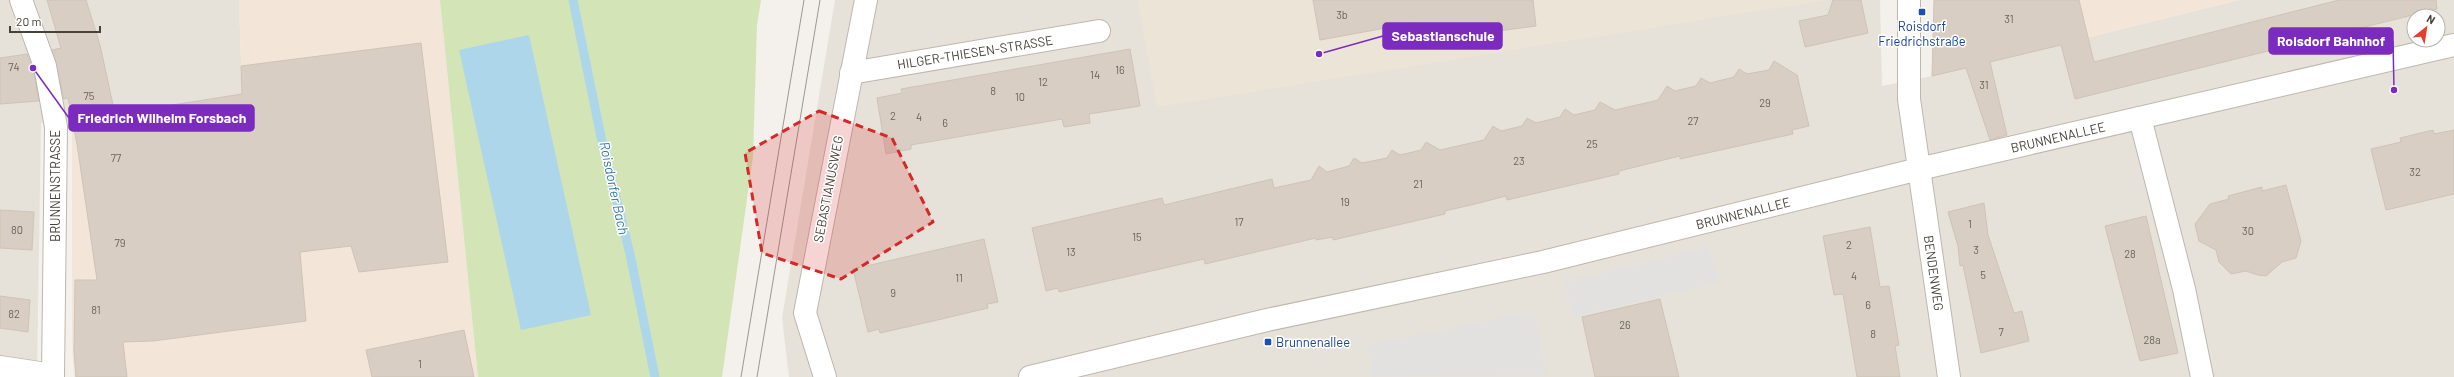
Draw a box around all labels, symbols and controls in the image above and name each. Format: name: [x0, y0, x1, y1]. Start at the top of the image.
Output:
marker: Roisdorf Friedrichstraße: [1917, 7, 1927, 17]
scale bar: [10, 8, 100, 34]
house number: 3b: [1336, 8, 1348, 21]
north arrow: [2406, 8, 2446, 48]
text: N: [2425, 11, 2438, 26]
house number: 31: [2004, 12, 2014, 25]
text: 20 m: [16, 14, 42, 28]
place label: Roisdorf Friedrichstraße: [1878, 18, 1966, 49]
callout: Sebastianschule: [1383, 23, 1502, 49]
text: Sebastianschule: [1391, 27, 1495, 44]
callout: Roisdorf Bahnhof: [2269, 28, 2393, 54]
street label: HILGER-THIESEN-STRASSE: [896, 32, 1054, 72]
text: Roisdorf Bahnhof: [2277, 32, 2385, 49]
house number: 74: [8, 60, 20, 73]
house number: 16: [1115, 63, 1125, 76]
house number: 14: [1090, 68, 1100, 81]
house number: 12: [1038, 75, 1048, 88]
house number: 31: [1979, 78, 1989, 91]
house number: 8: [990, 84, 996, 97]
house number: 75: [84, 89, 95, 102]
house number: 10: [1015, 90, 1025, 103]
house number: 29: [1759, 96, 1771, 109]
callout: Friedrich Wilhelm Forsbach: [69, 105, 254, 131]
text: Friedrich Wilhelm Forsbach: [78, 109, 246, 126]
house number: 2: [890, 109, 896, 122]
house number: 4: [916, 110, 922, 123]
house number: 27: [1687, 114, 1699, 127]
house number: 6: [942, 116, 948, 129]
street label: BRUNNENALLEE: [2009, 118, 2107, 156]
street label: BRUNNENSTRASSE: [47, 130, 63, 242]
street label: SEBASTIANUSWEG: [810, 134, 846, 244]
house number: 25: [1586, 137, 1598, 150]
water label: Roisdorfer Bach: [596, 140, 633, 236]
house number: 77: [111, 151, 121, 164]
house number: 23: [1513, 154, 1525, 167]
house number: 32: [2409, 165, 2421, 178]
house number: 21: [1413, 177, 1423, 190]
street label: BRUNNENALLEE: [1694, 193, 1792, 232]
house number: 19: [1340, 195, 1350, 208]
house number: 17: [1234, 215, 1244, 228]
house number: 1: [1968, 217, 1972, 230]
house number: 80: [11, 223, 23, 236]
house number: 30: [2242, 224, 2254, 237]
house number: 15: [1132, 230, 1142, 243]
street label: BENDENWEG: [1921, 234, 1947, 312]
house number: 79: [115, 236, 126, 249]
house number: 2: [1846, 238, 1852, 251]
house number: 3: [1973, 243, 1979, 256]
house number: 13: [1066, 245, 1076, 258]
house number: 28: [2124, 247, 2136, 260]
house number: 5: [1980, 268, 1986, 281]
house number: 4: [1851, 269, 1857, 282]
house number: 11: [955, 271, 963, 284]
house number: 9: [890, 286, 896, 299]
house number: 6: [1865, 298, 1871, 311]
house number: 81: [91, 303, 101, 316]
house number: 82: [8, 307, 20, 320]
house number: 26: [1619, 318, 1631, 331]
house number: 7: [1998, 325, 2004, 338]
house number: 8: [1870, 327, 1876, 340]
house number: 28a: [2143, 333, 2161, 346]
place label: Brunnenallee: [1276, 334, 1350, 350]
marker: Brunnenallee: [1263, 337, 1273, 347]
house number: 1: [418, 357, 422, 370]

